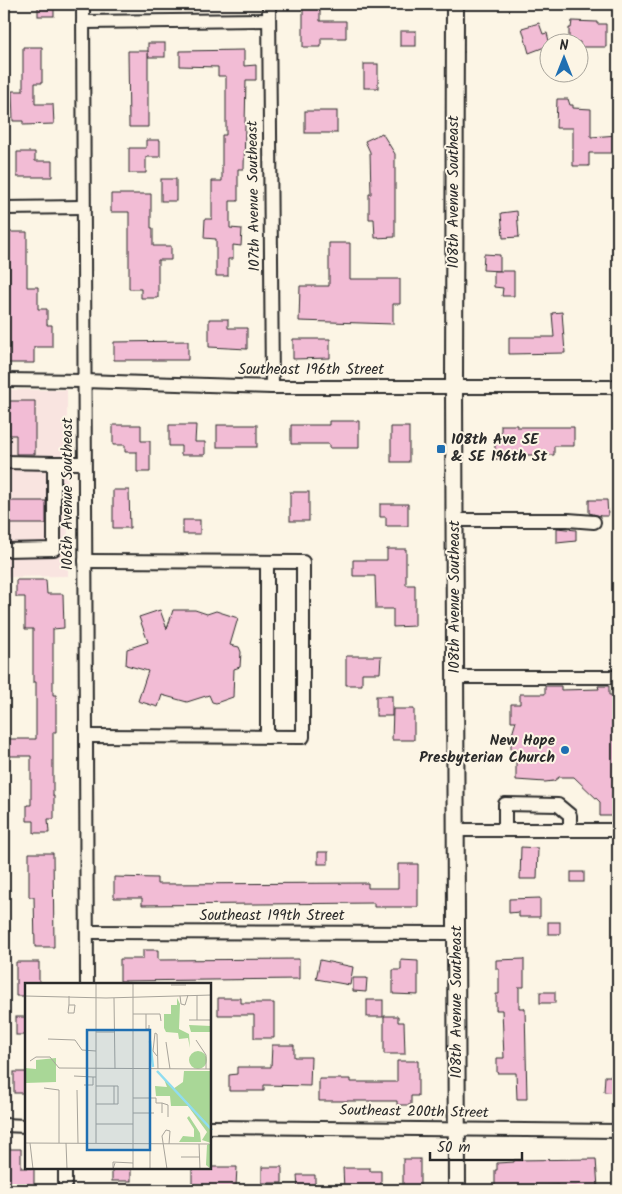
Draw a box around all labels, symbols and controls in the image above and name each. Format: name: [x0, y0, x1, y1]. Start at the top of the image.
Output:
north arrow: [540, 32, 590, 82]
text: N: [560, 35, 569, 57]
street label: 108th Avenue Southeast: [442, 115, 466, 269]
street label: 107th Avenue Southeast: [241, 120, 267, 272]
street label: Southeast 196th Street: [238, 358, 384, 382]
street label: 106th Avenue Southeast: [56, 418, 80, 570]
place label: 108th Ave SE & SE 196th St: [451, 428, 547, 469]
marker: 108th Ave SE & SE 196th St: [435, 443, 447, 455]
street label: 108th Avenue Southeast: [443, 520, 467, 674]
place label: New Hope Presbyterian Church: [419, 729, 556, 770]
marker: New Hope Presbyterian Church: [559, 744, 571, 756]
street label: Southeast 199th Street: [199, 904, 345, 928]
street label: 108th Avenue Southeast: [445, 925, 469, 1079]
inset map: [25, 983, 211, 1169]
street label: Southeast 200th Street: [339, 1099, 489, 1125]
scale bar: [430, 1129, 522, 1161]
text: 50 m: [437, 1136, 471, 1160]

